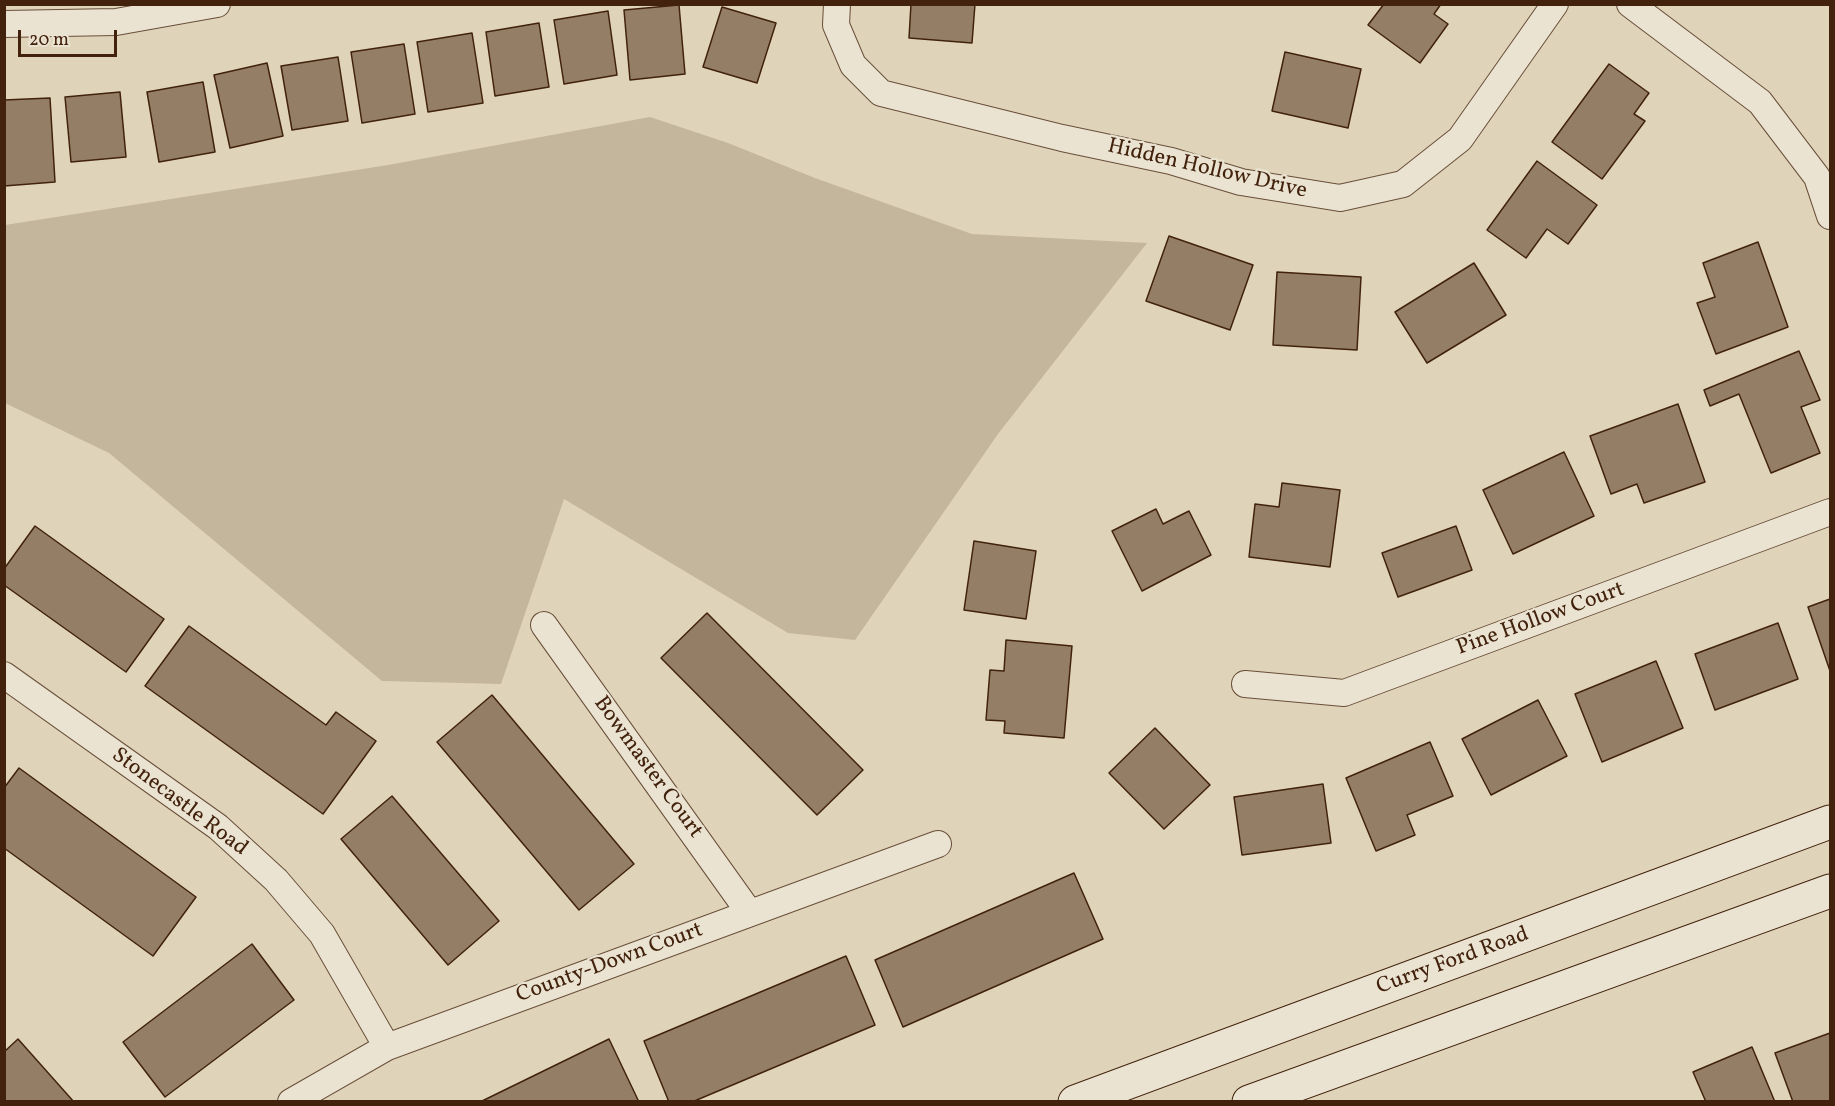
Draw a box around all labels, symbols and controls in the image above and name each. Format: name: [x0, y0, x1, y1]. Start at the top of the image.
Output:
scale bar: [21, 18, 120, 56]
text: 20 m: [29, 28, 69, 53]
street label: Hidden Hollow Drive: [1105, 134, 1309, 206]
street label: Pine Hollow Court: [1453, 577, 1629, 663]
street label: Bowmaster Court: [587, 692, 707, 844]
street label: Stonecastle Road: [106, 743, 252, 863]
street label: County-Down Court: [513, 918, 707, 1010]
street label: Curry Ford Road: [1373, 922, 1533, 1002]

